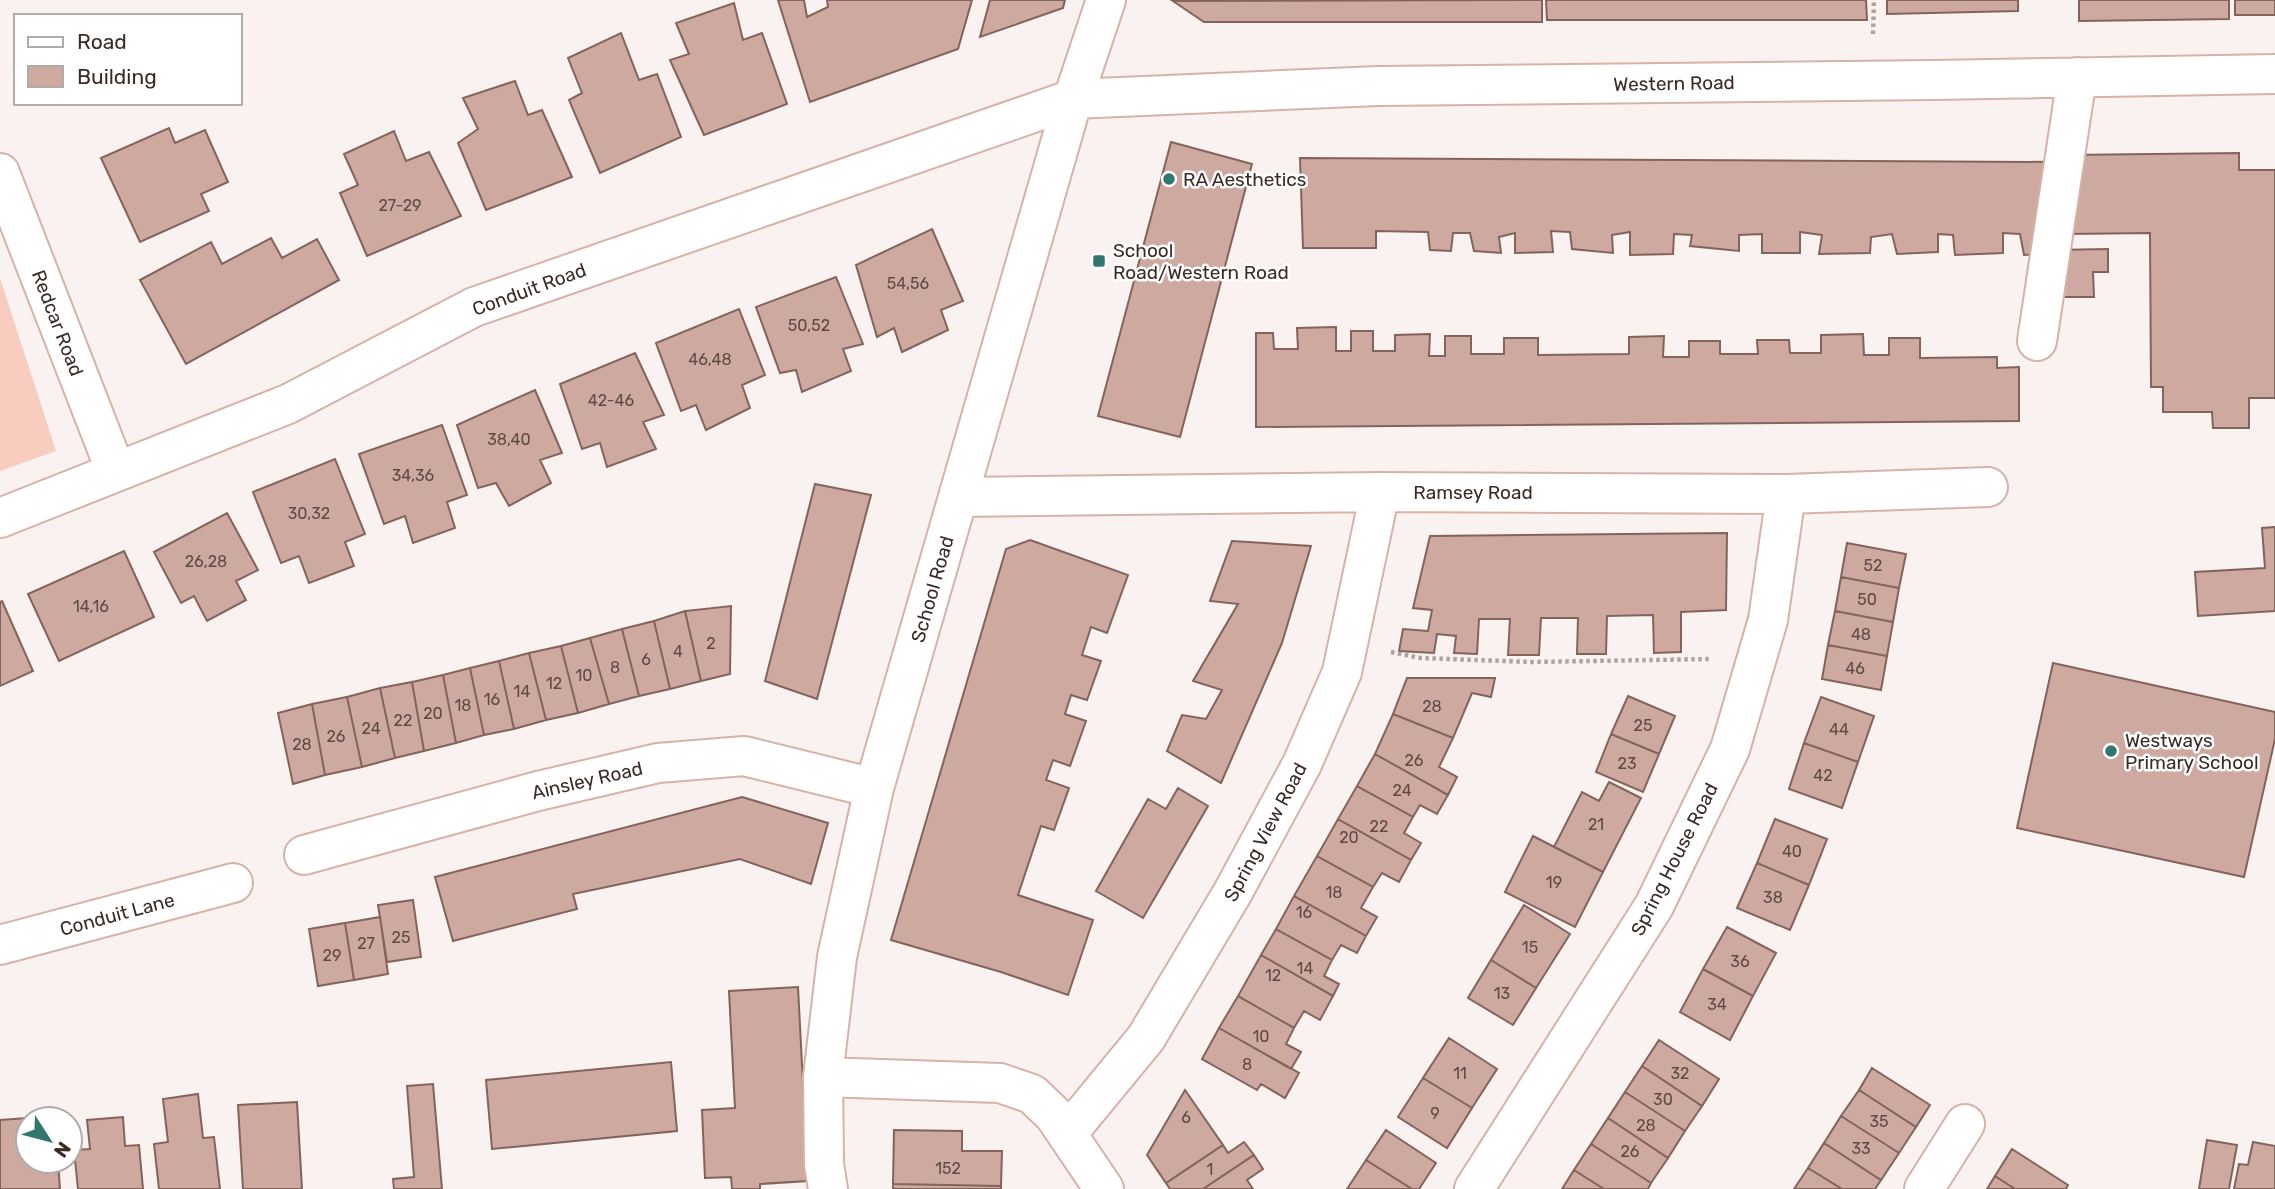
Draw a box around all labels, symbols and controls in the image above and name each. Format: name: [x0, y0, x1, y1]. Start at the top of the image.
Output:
legend: [14, 14, 242, 105]
text: Road: [77, 29, 127, 54]
text: Building: [77, 64, 157, 89]
street label: Western Road: [1613, 71, 1735, 96]
place label: RA Aesthetics: [1183, 168, 1307, 191]
marker: RA Aesthetics: [1161, 171, 1177, 187]
house number: 27-29: [378, 196, 422, 215]
place label: School Road/Western Road: [1113, 239, 1289, 284]
marker: School Road/Western Road: [1091, 253, 1107, 269]
street label: Conduit Road: [469, 258, 589, 321]
street label: Redcar Road: [27, 267, 88, 379]
house number: 54,56: [887, 274, 930, 293]
house number: 50,52: [788, 316, 830, 335]
house number: 46,48: [688, 350, 732, 369]
house number: 42-46: [588, 391, 634, 410]
house number: 38,40: [487, 430, 531, 449]
house number: 34,36: [392, 466, 435, 485]
street label: Ramsey Road: [1413, 481, 1533, 504]
house number: 30,32: [288, 504, 330, 523]
street label: School Road: [906, 533, 959, 645]
house number: 26,28: [185, 552, 227, 571]
house number: 52: [1864, 556, 1882, 575]
house number: 50: [1857, 590, 1877, 609]
house number: 14,16: [73, 597, 109, 616]
house number: 48: [1851, 625, 1871, 644]
house number: 2: [706, 634, 716, 653]
house number: 4: [673, 642, 683, 661]
house number: 6: [641, 650, 651, 669]
house number: 8: [610, 658, 620, 677]
house number: 46: [1845, 659, 1865, 678]
house number: 10: [575, 666, 593, 685]
house number: 12: [546, 674, 562, 693]
house number: 14: [514, 682, 530, 701]
house number: 16: [484, 690, 501, 709]
house number: 18: [454, 696, 472, 715]
house number: 28: [1422, 697, 1442, 716]
house number: 20: [423, 704, 443, 723]
house number: 22: [394, 711, 412, 730]
house number: 25: [1634, 716, 1652, 735]
house number: 24: [361, 719, 381, 738]
house number: 44: [1829, 720, 1849, 739]
house number: 26: [326, 727, 346, 746]
place label: Westways Primary School: [2125, 729, 2259, 774]
house number: 28: [292, 735, 312, 754]
marker: Westways Primary School: [2103, 743, 2119, 759]
house number: 26: [1404, 751, 1424, 770]
house number: 23: [1617, 754, 1637, 773]
street label: Ainsley Road: [529, 757, 645, 804]
street label: Spring View Road: [1219, 759, 1312, 906]
house number: 42: [1813, 766, 1833, 785]
street label: Spring House Road: [1626, 779, 1723, 939]
house number: 24: [1392, 781, 1412, 800]
house number: 21: [1588, 815, 1604, 834]
house number: 22: [1370, 817, 1388, 836]
house number: 20: [1339, 828, 1359, 847]
house number: 40: [1782, 842, 1802, 861]
house number: 19: [1546, 873, 1562, 892]
house number: 18: [1325, 883, 1343, 902]
street label: Conduit Lane: [57, 888, 177, 941]
house number: 38: [1763, 888, 1783, 907]
house number: 16: [1296, 903, 1313, 922]
house number: 25: [392, 928, 410, 947]
house number: 27: [357, 934, 375, 953]
house number: 15: [1522, 938, 1538, 957]
house number: 29: [323, 946, 341, 965]
house number: 36: [1730, 952, 1750, 971]
house number: 14: [1297, 959, 1313, 978]
house number: 12: [1265, 966, 1281, 985]
house number: 13: [1494, 984, 1510, 1003]
house number: 34: [1707, 995, 1727, 1014]
house number: 10: [1252, 1027, 1270, 1046]
house number: 8: [1242, 1055, 1252, 1074]
house number: 11: [1453, 1064, 1467, 1083]
house number: 32: [1670, 1064, 1690, 1083]
house number: 30: [1653, 1090, 1673, 1109]
house number: 9: [1430, 1104, 1440, 1123]
north arrow: [14, 1105, 84, 1175]
house number: 6: [1181, 1108, 1191, 1127]
house number: 35: [1869, 1112, 1889, 1131]
house number: 28: [1636, 1116, 1656, 1135]
text: N: [49, 1137, 76, 1162]
house number: 33: [1851, 1139, 1871, 1158]
house number: 26: [1620, 1142, 1640, 1161]
house number: 152: [935, 1159, 961, 1178]
house number: 1: [1207, 1160, 1213, 1179]

